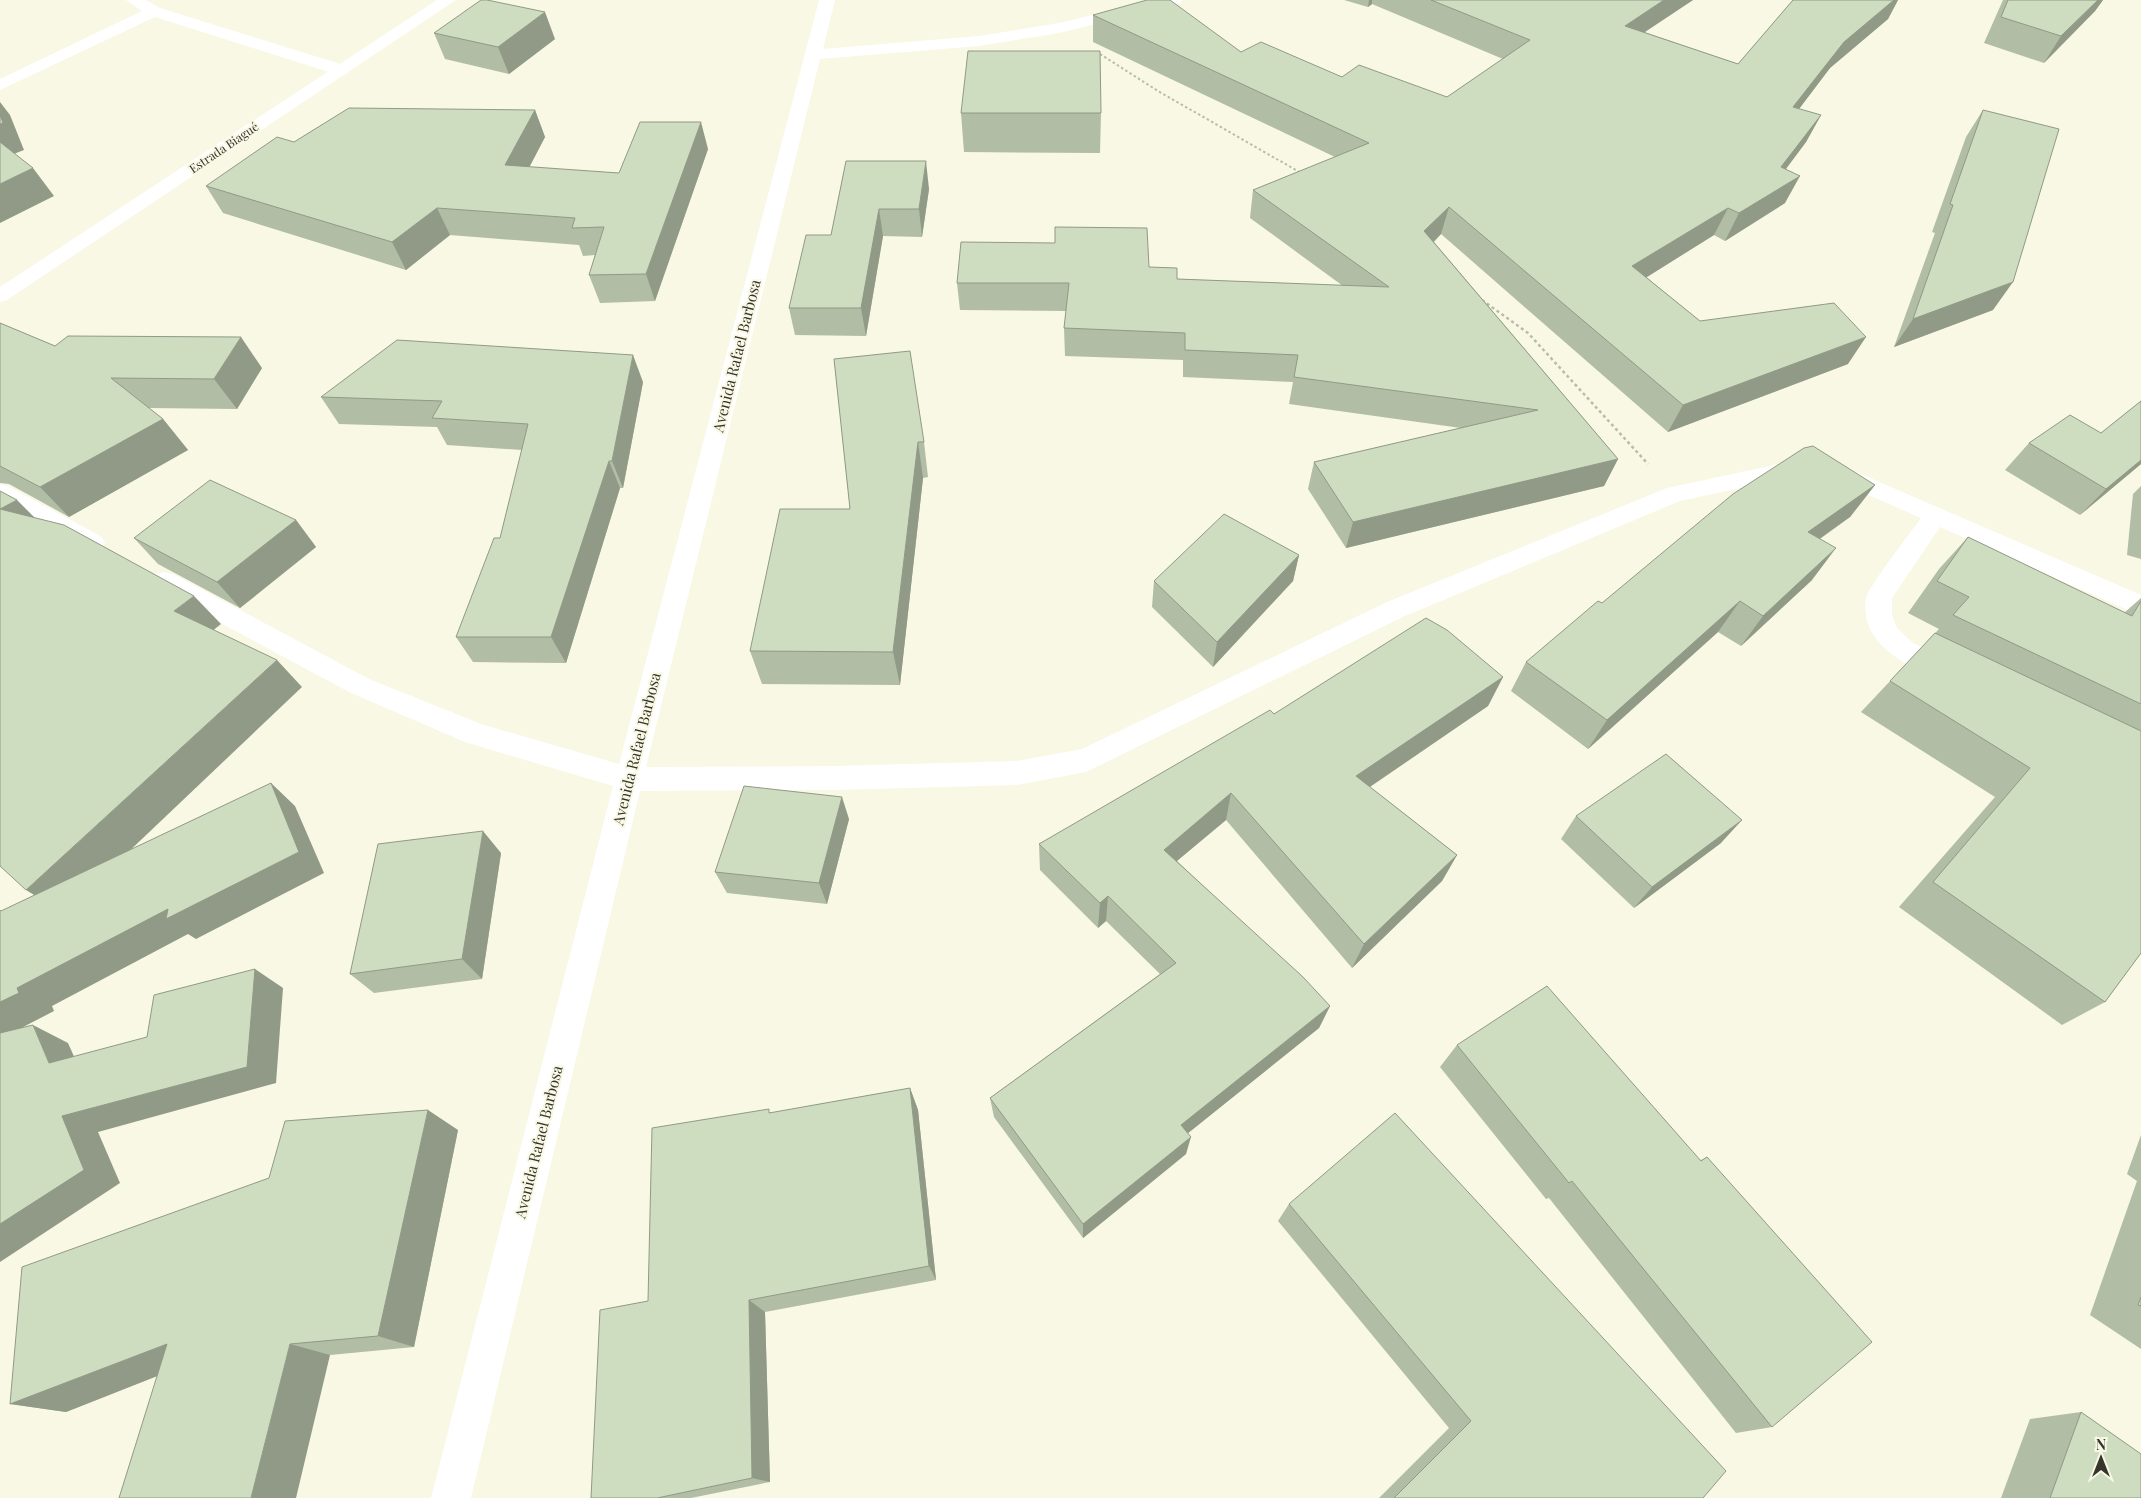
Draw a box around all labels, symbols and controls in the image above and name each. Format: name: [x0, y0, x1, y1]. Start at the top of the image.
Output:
street label: Estrada Biagué: [186, 118, 261, 176]
street label: Avenida Rafael Barbosa: [707, 277, 765, 435]
street label: Avenida Rafael Barbosa: [607, 670, 665, 828]
street label: Avenida Rafael Barbosa: [509, 1063, 567, 1221]
north arrow: [2076, 1433, 2126, 1483]
text: N: [2096, 1435, 2106, 1454]

